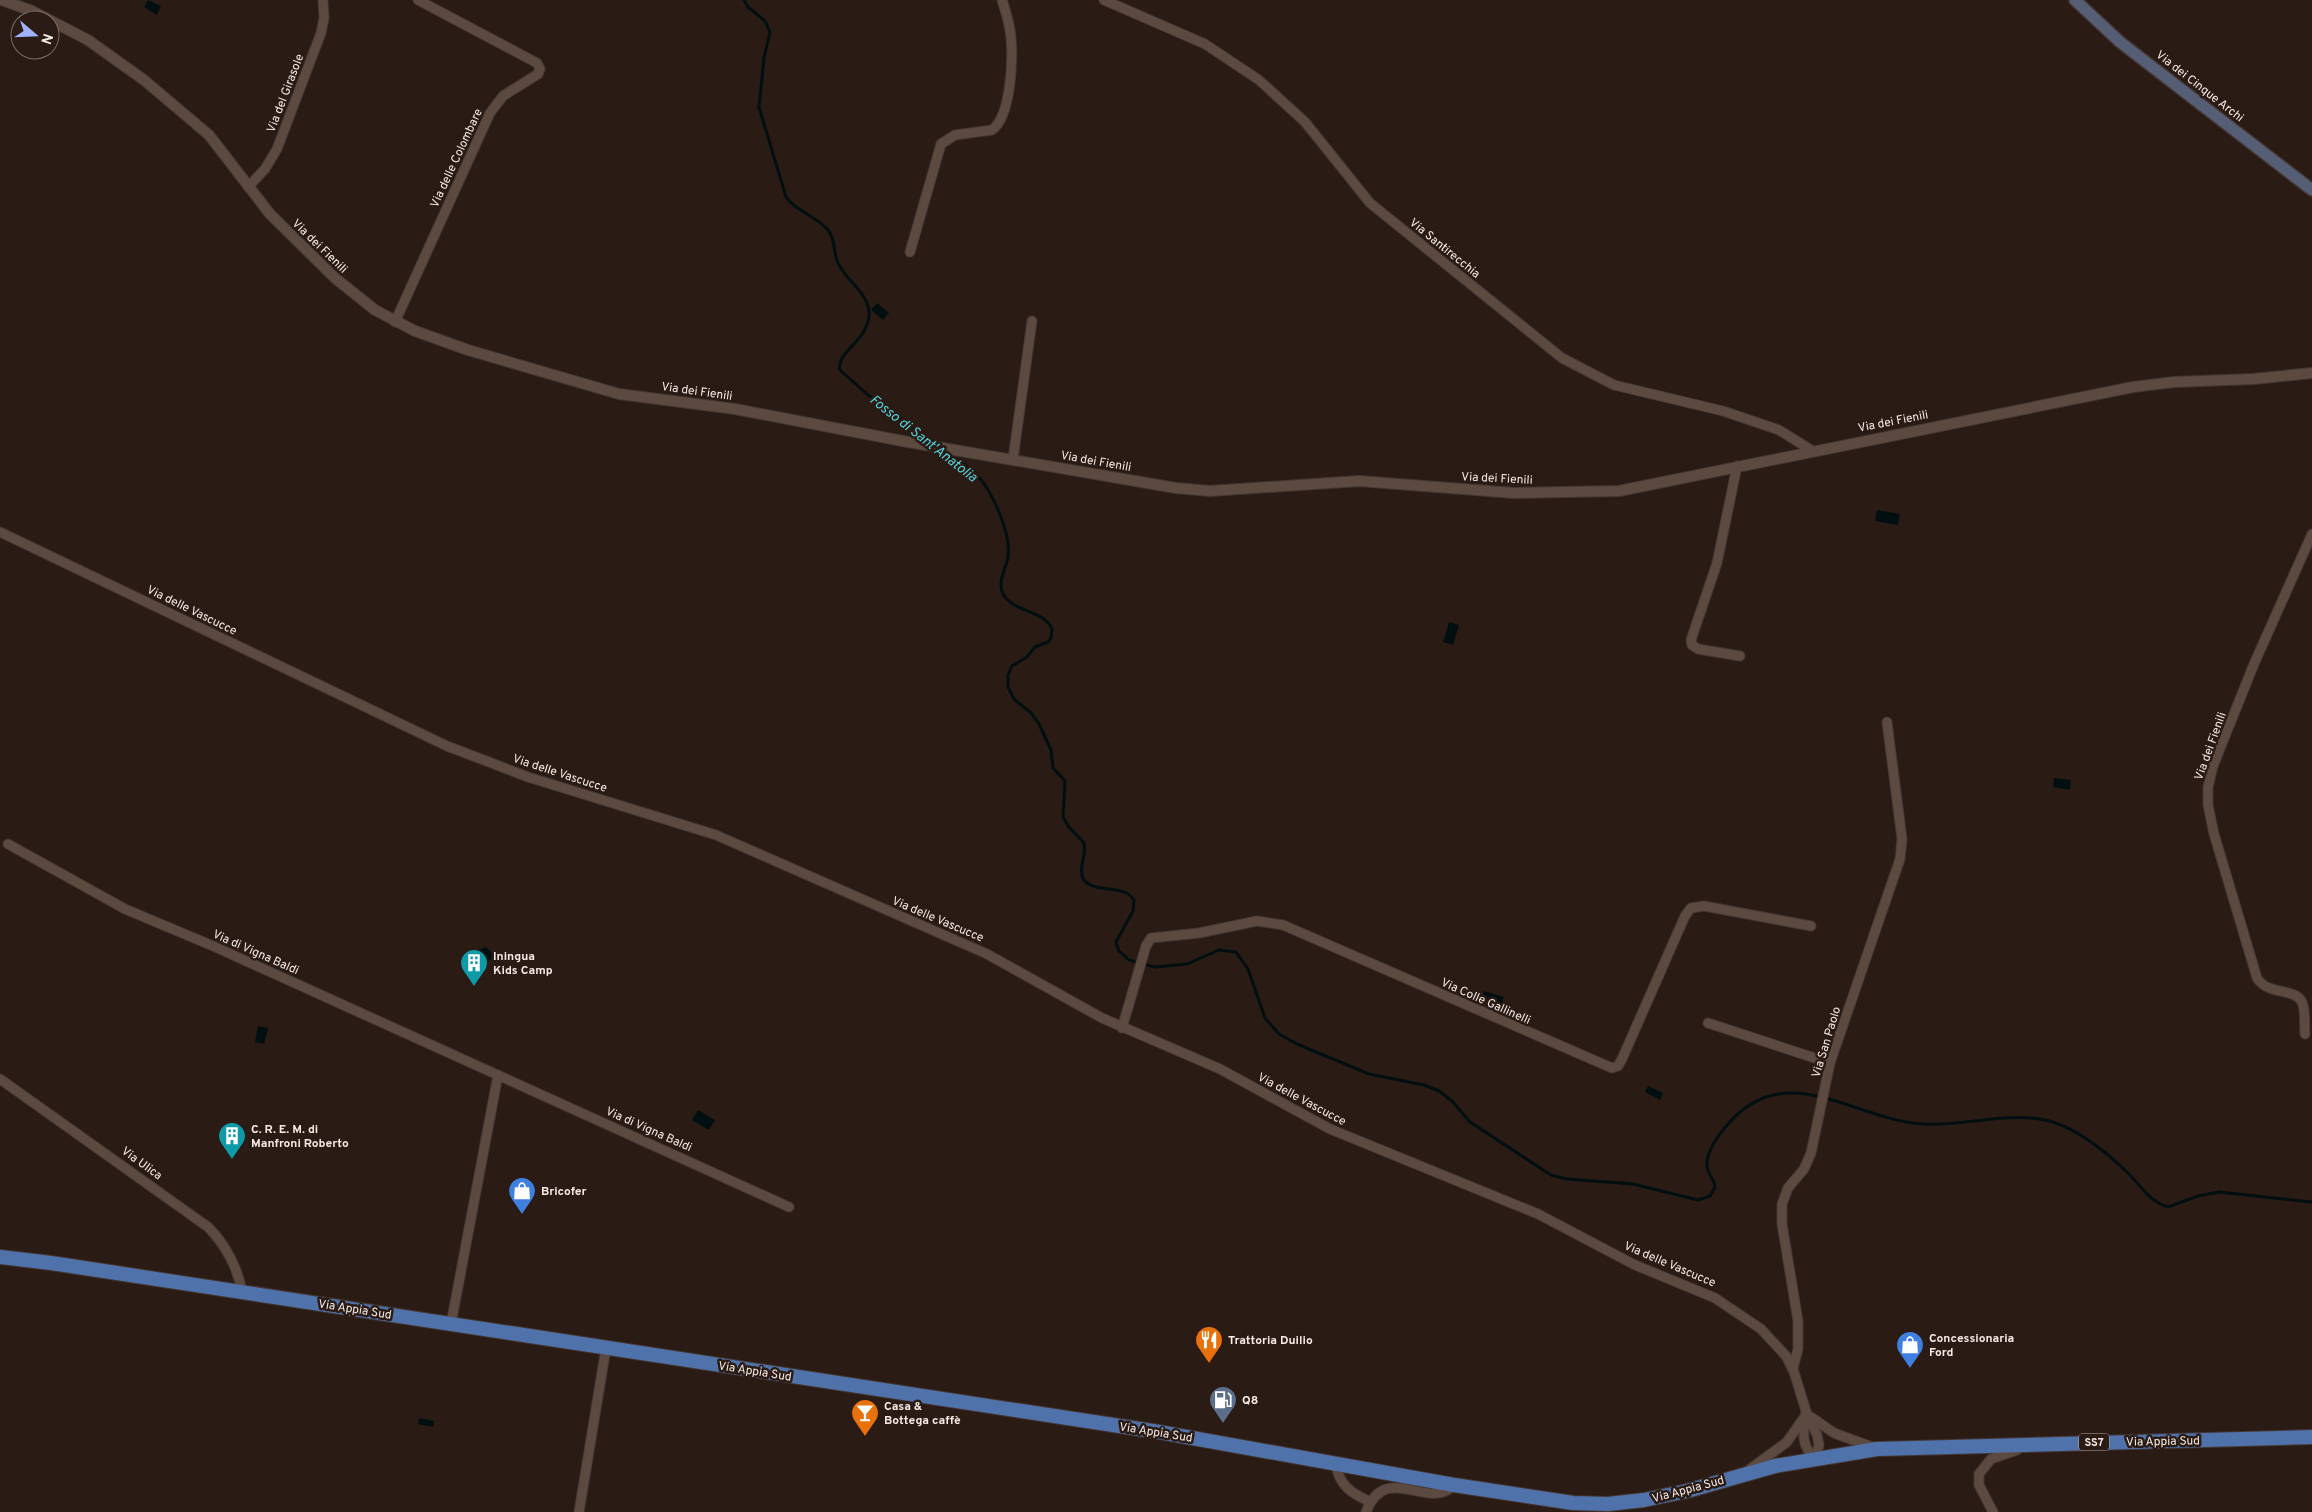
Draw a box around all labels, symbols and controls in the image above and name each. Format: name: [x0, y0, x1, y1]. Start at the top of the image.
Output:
north arrow: [10, 10, 60, 60]
text: N: [36, 31, 56, 46]
street label: Via dei Cinque Archi: [2152, 47, 2247, 126]
street label: Via del Girasole: [264, 52, 308, 135]
street label: Via delle Colombare: [427, 106, 487, 210]
street label: Via Santirecchia: [1406, 215, 1483, 282]
street label: Via dei Fienili: [288, 216, 351, 277]
street label: Via dei Fienili: [660, 379, 733, 405]
water label: Fosso di Sant'Anatolia: [866, 392, 981, 487]
street label: Via dei Fienili: [1857, 407, 1930, 437]
street label: Via dei Fienili: [1059, 448, 1132, 476]
street label: Via dei Fienili: [1461, 469, 1533, 489]
street label: Via delle Vascucce: [144, 582, 239, 640]
street label: Via dei Fienili: [2191, 710, 2231, 783]
street label: Via delle Vascucce: [510, 751, 609, 797]
street label: Via delle Vascucce: [889, 893, 986, 946]
street label: Via di Vigna Baldi: [210, 927, 301, 979]
building icon: Iningua Kids Camp: [459, 948, 489, 987]
place label: Iningua Kids Camp: [493, 949, 553, 979]
street label: Via Colle Gallinelli: [1438, 975, 1533, 1029]
street label: Via San Paolo: [1809, 1004, 1845, 1080]
street label: Via delle Vascucce: [1254, 1070, 1349, 1130]
street label: Via di Vigna Baldi: [603, 1104, 694, 1156]
building icon: C. R. E. M. di Manfroni Roberto: [217, 1121, 247, 1160]
place label: C. R. E. M. di Manfroni Roberto: [251, 1122, 349, 1152]
street label: Via Ulica: [118, 1144, 165, 1184]
shop icon: Bricofer: [507, 1176, 537, 1215]
place label: Bricofer: [541, 1184, 587, 1200]
street label: Via delle Vascucce: [1621, 1238, 1718, 1291]
street label: Via Appia Sud: [317, 1296, 393, 1324]
restaurant icon: Trattoria Duilio: [1194, 1325, 1224, 1364]
shop icon: Concessionaria Ford: [1895, 1330, 1925, 1369]
place label: Concessionaria Ford: [1929, 1331, 2014, 1361]
place label: Trattoria Duilio: [1228, 1333, 1313, 1349]
street label: Via Appia Sud: [717, 1358, 793, 1386]
fuel station icon: Q8: [1208, 1385, 1238, 1424]
place label: Q8: [1242, 1393, 1258, 1409]
bar icon: Casa & Bottega caffè: [850, 1398, 880, 1437]
place label: Casa & Bottega caffè: [884, 1399, 961, 1429]
street label: Via Appia Sud: [1118, 1419, 1194, 1447]
street label: Via Appia Sud: [2126, 1433, 2200, 1451]
road number: SS7: [2079, 1434, 2109, 1450]
street label: Via Appia Sud: [1650, 1473, 1726, 1507]

